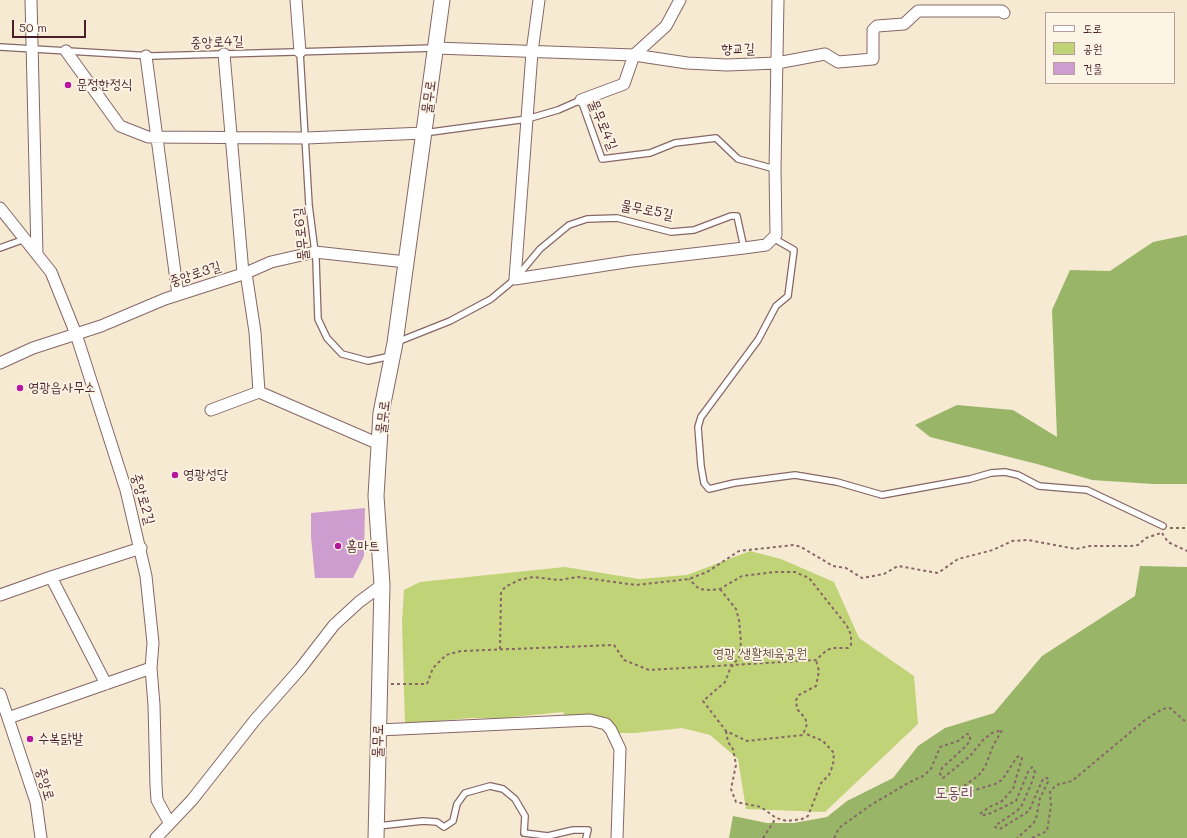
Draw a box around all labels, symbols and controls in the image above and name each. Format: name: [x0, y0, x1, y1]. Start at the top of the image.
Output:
scale bar: [14, 12, 88, 38]
legend: [1045, 12, 1175, 84]
text: 50 m: [19, 19, 47, 35]
text: 도로: [1083, 20, 1102, 36]
street label: 중앙로4길: [190, 33, 244, 51]
street label: 향교길: [721, 40, 755, 58]
text: 공원: [1083, 40, 1102, 56]
text: 건물: [1083, 60, 1102, 76]
place label: 문정한정식: [76, 77, 132, 93]
street label: 물무로: [419, 79, 439, 115]
marker: 문정한정식: [63, 80, 73, 90]
street label: 물무로4길: [585, 97, 621, 153]
street label: 물무로5길: [619, 197, 675, 223]
street label: 물무로6길: [290, 207, 312, 261]
street label: 중앙로3길: [167, 258, 223, 290]
place label: 영광읍사무소: [28, 380, 96, 396]
marker: 영광읍사무소: [15, 383, 25, 393]
street label: 물무로: [373, 399, 393, 435]
place label: 영광성당: [183, 467, 228, 483]
marker: 영광성당: [170, 470, 180, 480]
street label: 중앙로2길: [128, 471, 158, 527]
place label: 홈마트: [346, 538, 380, 554]
marker: 홈마트: [333, 541, 343, 551]
park label: 영광 생활체육공원: [713, 646, 807, 662]
street label: 물무로: [369, 724, 387, 758]
place label: 수복닭발: [38, 731, 83, 747]
marker: 수복닭발: [25, 734, 35, 744]
street label: 중앙로: [32, 765, 58, 803]
district label: 도동리: [935, 783, 973, 803]

